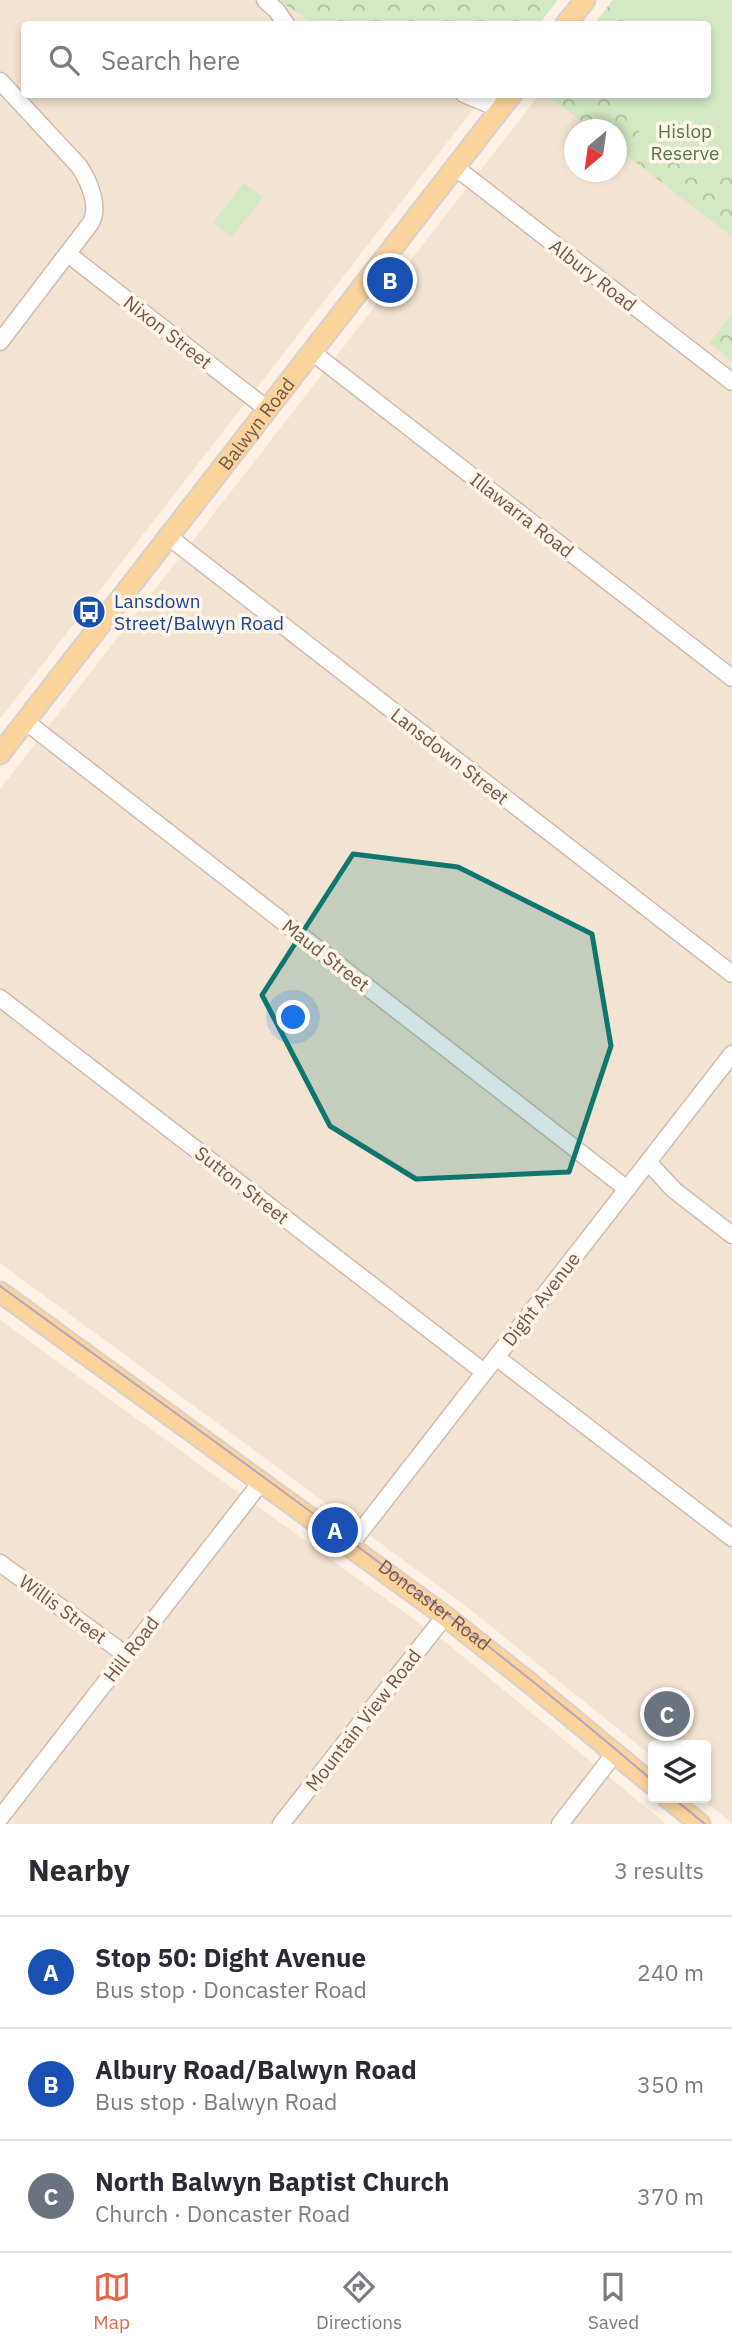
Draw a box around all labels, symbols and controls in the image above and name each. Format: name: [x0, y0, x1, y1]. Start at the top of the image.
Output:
search box: [21, 21, 711, 98]
icon: search: [45, 41, 83, 79]
text: Search here: [101, 43, 240, 77]
north arrow: [564, 119, 627, 182]
park label: Hislop Reserve: [651, 119, 719, 165]
street label: Albury Road: [545, 234, 641, 316]
pin: B: [367, 254, 413, 306]
street label: Nixon Street: [119, 290, 217, 374]
street label: Balwyn Road: [213, 373, 300, 475]
street label: Illawarra Road: [465, 467, 579, 563]
place label: Lansdown Street/Balwyn Road: [114, 589, 284, 635]
bus stop icon: Lansdown Street/Balwyn Road: [70, 593, 108, 631]
street label: Lansdown Street: [386, 702, 514, 810]
street label: Maud Street: [278, 914, 374, 996]
your location: [276, 1000, 310, 1034]
street label: Sutton Street: [190, 1141, 294, 1229]
street label: Dight Avenue: [497, 1247, 585, 1351]
pin: A: [312, 1504, 358, 1556]
street label: Doncaster Road: [374, 1554, 496, 1656]
street label: Willis Street: [14, 1569, 112, 1649]
street label: Hill Road: [98, 1611, 164, 1687]
street label: Mountain View Road: [300, 1644, 426, 1796]
pin: C: [644, 1688, 690, 1740]
map controls: [648, 1740, 711, 1803]
button: layers: [648, 1740, 711, 1803]
text: Nearby: [28, 1850, 130, 1889]
text: 3 results: [614, 1855, 704, 1885]
text: Stop 50: Dight Avenue: [95, 1940, 366, 1974]
text: A: [43, 1957, 59, 1987]
text: 240 m: [637, 1957, 704, 1987]
text: Bus stop · Doncaster Road: [95, 1974, 367, 2004]
text: Albury Road/Balwyn Road: [95, 2052, 417, 2086]
text: B: [43, 2069, 59, 2099]
text: 350 m: [637, 2069, 704, 2099]
text: Bus stop · Balwyn Road: [95, 2086, 337, 2116]
text: North Balwyn Baptist Church: [95, 2164, 449, 2198]
text: C: [44, 2181, 58, 2211]
text: 370 m: [637, 2181, 704, 2211]
text: Church · Doncaster Road: [95, 2198, 350, 2228]
tab: Map: [93, 2268, 131, 2334]
tab: Directions: [316, 2268, 402, 2334]
tab: Saved: [588, 2268, 639, 2334]

